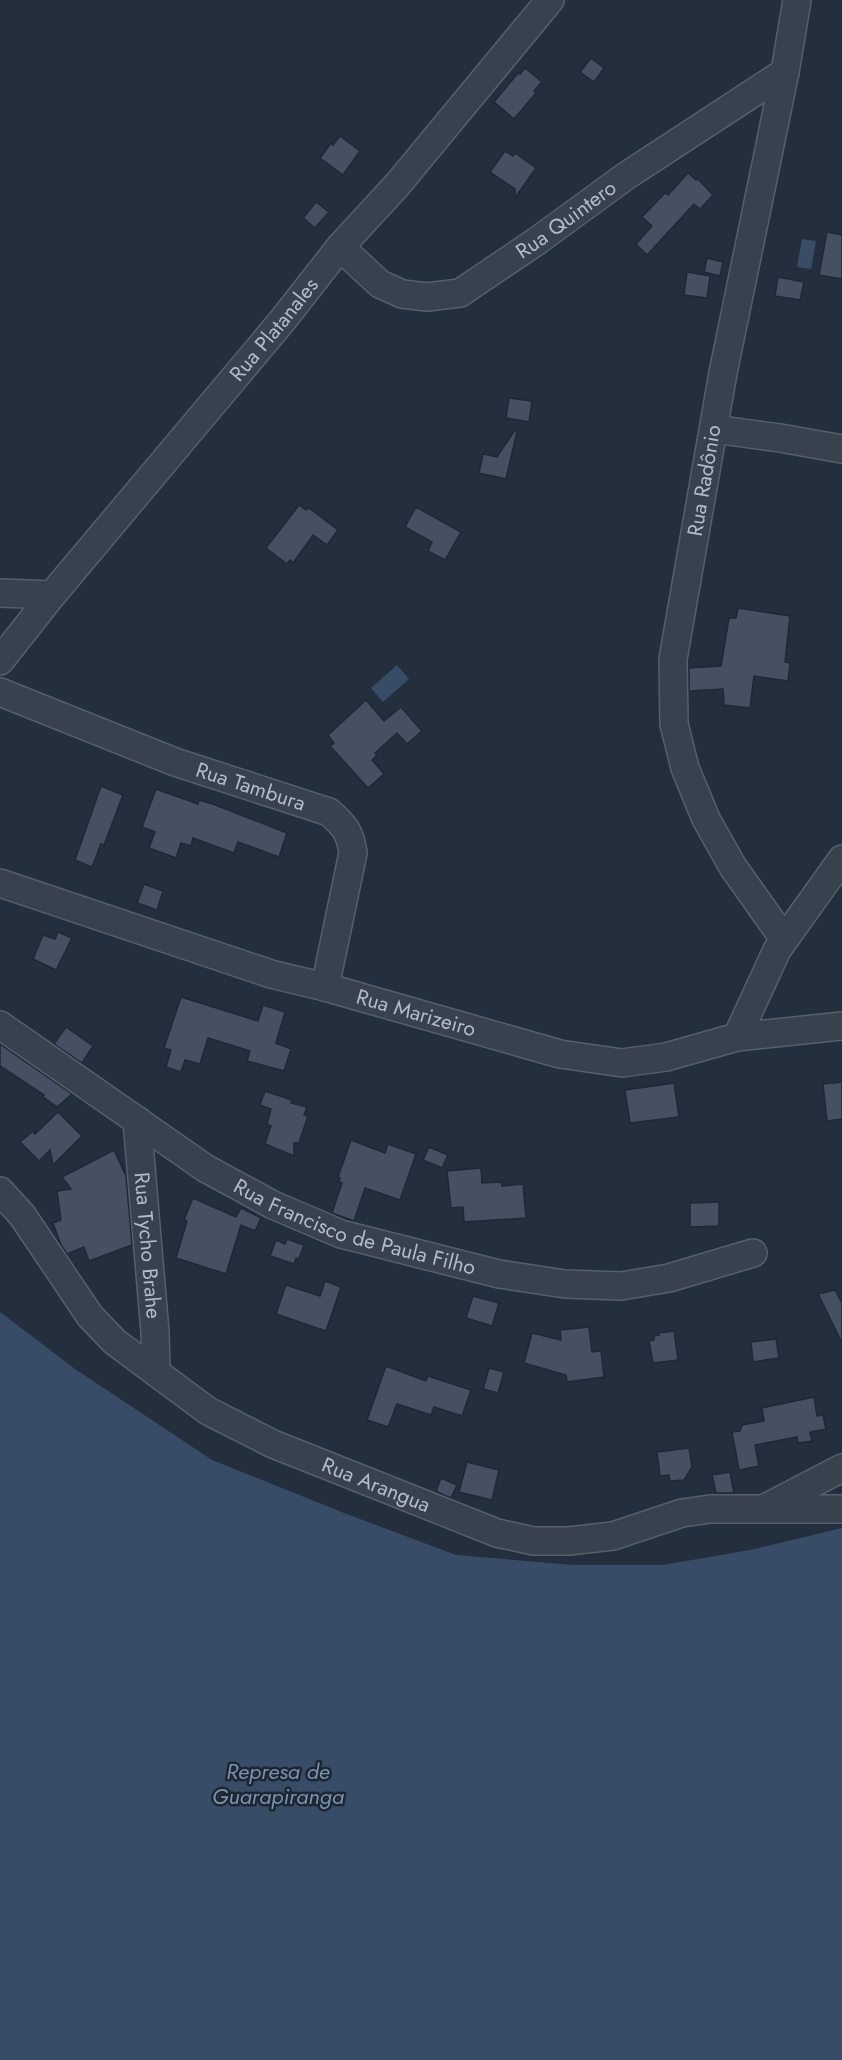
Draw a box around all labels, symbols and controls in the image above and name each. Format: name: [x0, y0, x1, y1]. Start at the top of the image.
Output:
street label: Rua Quintero: [510, 173, 622, 266]
street label: Rua Platanales: [222, 271, 325, 388]
street label: Rua Radônio: [680, 423, 729, 539]
street label: Rua Tambura: [192, 755, 309, 818]
street label: Rua Marizeiro: [353, 982, 479, 1044]
street label: Rua Tycho Brahe: [126, 1171, 169, 1320]
street label: Rua Francisco de Paula Filho: [228, 1171, 479, 1282]
street label: Rua Arangua: [317, 1450, 435, 1520]
water label: Represa de Guarapiranga: [212, 1755, 344, 1812]

